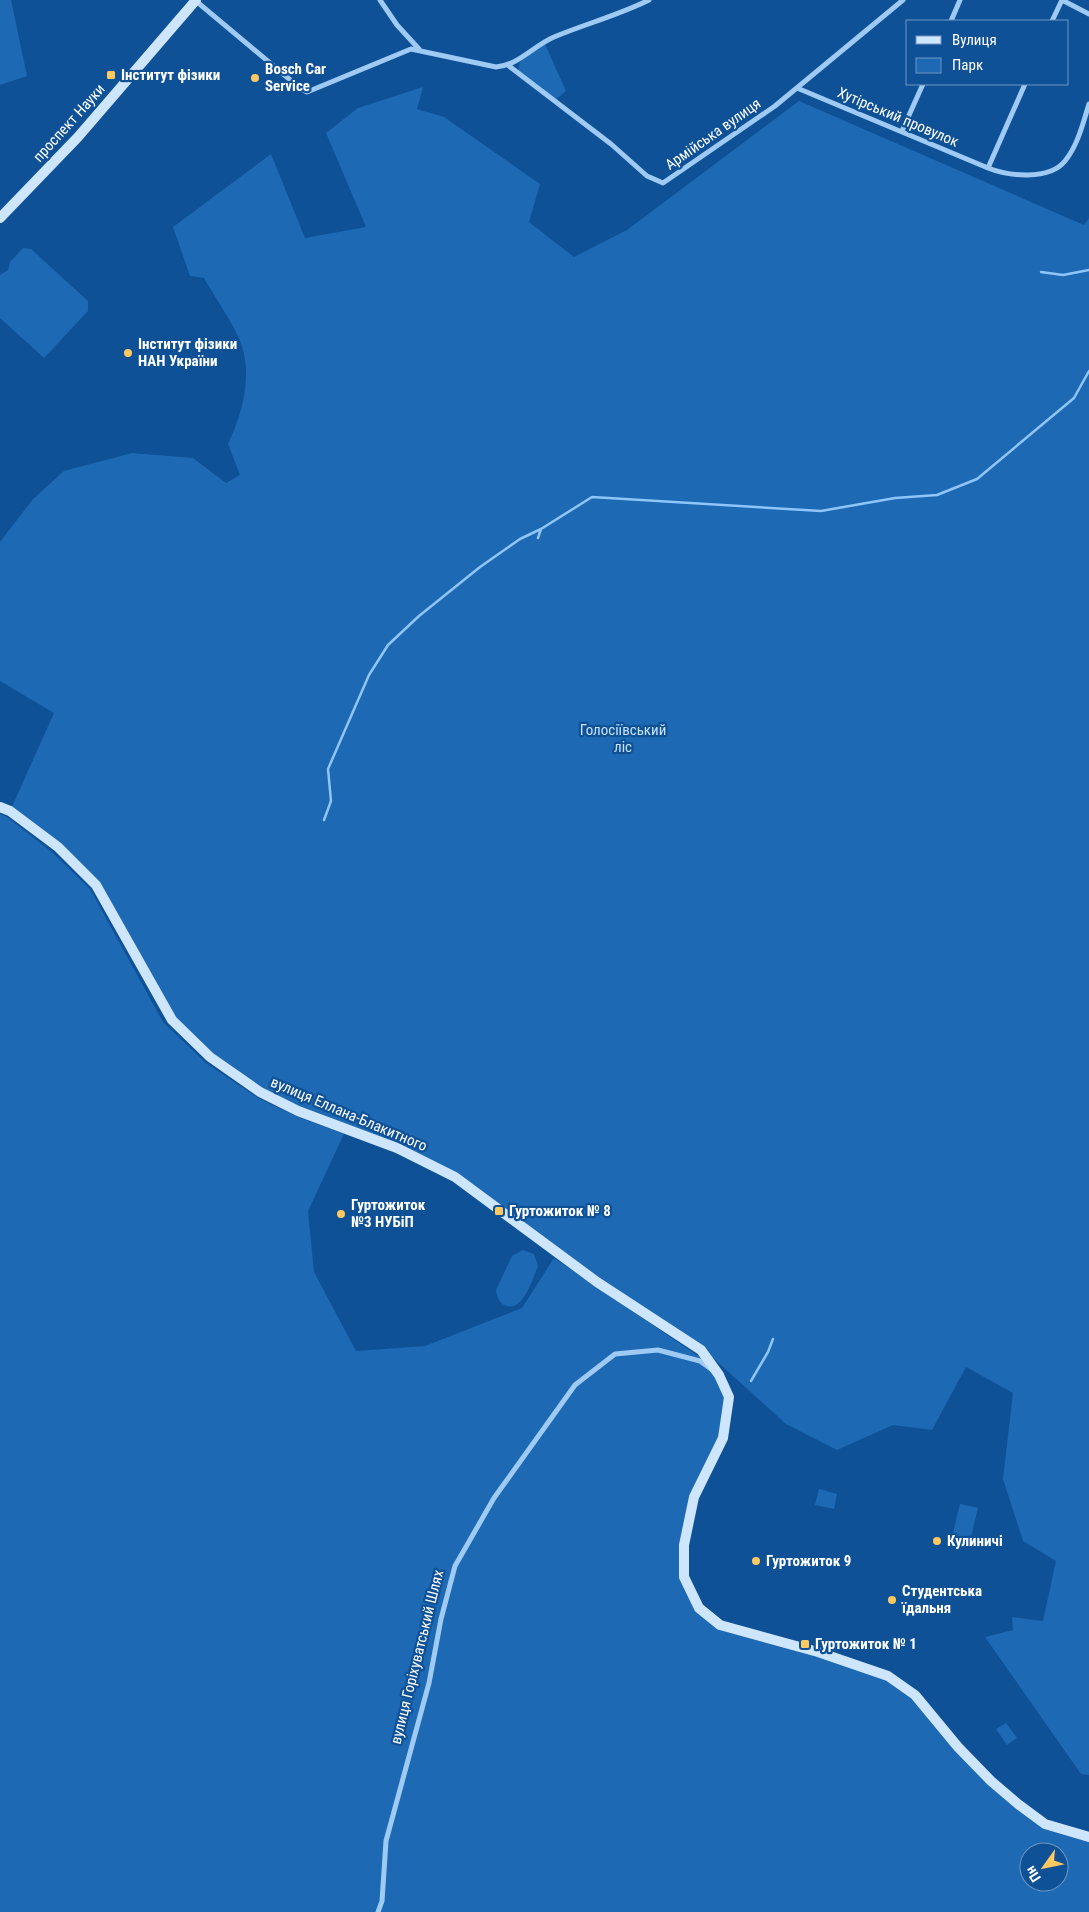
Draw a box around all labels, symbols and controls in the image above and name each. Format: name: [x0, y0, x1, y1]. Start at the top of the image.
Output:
legend: [906, 20, 1069, 85]
text: Вулиця: [952, 31, 997, 49]
text: Парк: [952, 56, 983, 74]
place label: Bosch Car Service: [265, 60, 326, 95]
place label: Інститут фізики: [121, 66, 220, 84]
marker: Інститут фізики: [105, 69, 117, 81]
marker: Bosch Car Service: [249, 72, 261, 84]
street label: проспект Науки: [29, 80, 109, 166]
street label: Хутірський провулок: [835, 83, 961, 151]
street label: Армійська вулиця: [662, 94, 764, 174]
place label: Інститут фізики НАН України: [138, 335, 237, 370]
marker: Інститут фізики НАН України: [122, 347, 134, 359]
park label: Голосіївський ліс: [580, 721, 666, 756]
street label: вулиця Еллана-Блакитного: [268, 1073, 430, 1155]
place label: Гуртожиток №3 НУБіП: [351, 1196, 426, 1231]
place label: Гуртожиток № 8: [509, 1202, 611, 1220]
marker: Гуртожиток № 8: [493, 1205, 505, 1217]
marker: Гуртожиток №3 НУБіП: [335, 1208, 347, 1220]
place label: Кулиничі: [947, 1532, 1003, 1550]
marker: Кулиничі: [931, 1535, 943, 1547]
place label: Гуртожиток 9: [766, 1552, 851, 1570]
marker: Гуртожиток 9: [750, 1555, 762, 1567]
street label: вулиця Горіхуватський Шлях: [387, 1568, 447, 1746]
place label: Студентська їдальня: [901, 1582, 982, 1617]
marker: Студентська їдальня: [886, 1594, 898, 1606]
place label: Гуртожиток № 1: [815, 1635, 917, 1653]
marker: Гуртожиток № 1: [799, 1638, 811, 1650]
north arrow: [1019, 1842, 1069, 1892]
text: Пн: [1022, 1863, 1044, 1885]

